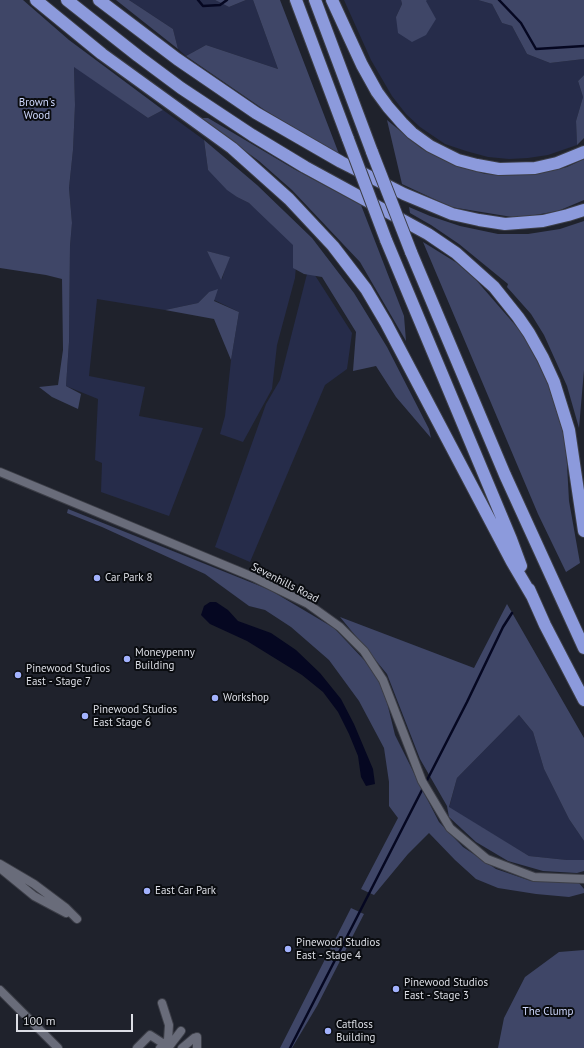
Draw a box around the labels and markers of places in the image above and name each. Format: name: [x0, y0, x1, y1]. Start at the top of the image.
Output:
place label: Car Park 8: [105, 571, 152, 585]
marker: Car Park 8: [92, 573, 102, 583]
place label: Moneypenny Building: [135, 646, 195, 672]
marker: Moneypenny Building: [122, 654, 132, 664]
place label: Pinewood Studios East - Stage 7: [26, 662, 110, 688]
marker: Pinewood Studios East - Stage 7: [13, 670, 23, 680]
place label: Workshop: [223, 691, 269, 705]
marker: Workshop: [210, 693, 220, 703]
place label: Pinewood Studios East Stage 6: [93, 703, 177, 729]
marker: Pinewood Studios East Stage 6: [80, 711, 90, 721]
place label: East Car Park: [155, 884, 216, 898]
marker: East Car Park: [142, 886, 152, 896]
place label: Pinewood Studios East - Stage 4: [296, 936, 380, 962]
marker: Pinewood Studios East - Stage 4: [283, 944, 293, 954]
place label: Pinewood Studios East - Stage 3: [404, 976, 488, 1002]
marker: Pinewood Studios East - Stage 3: [391, 984, 401, 994]
place label: Catfloss Building: [336, 1018, 375, 1044]
marker: Catfloss Building: [323, 1026, 333, 1036]

